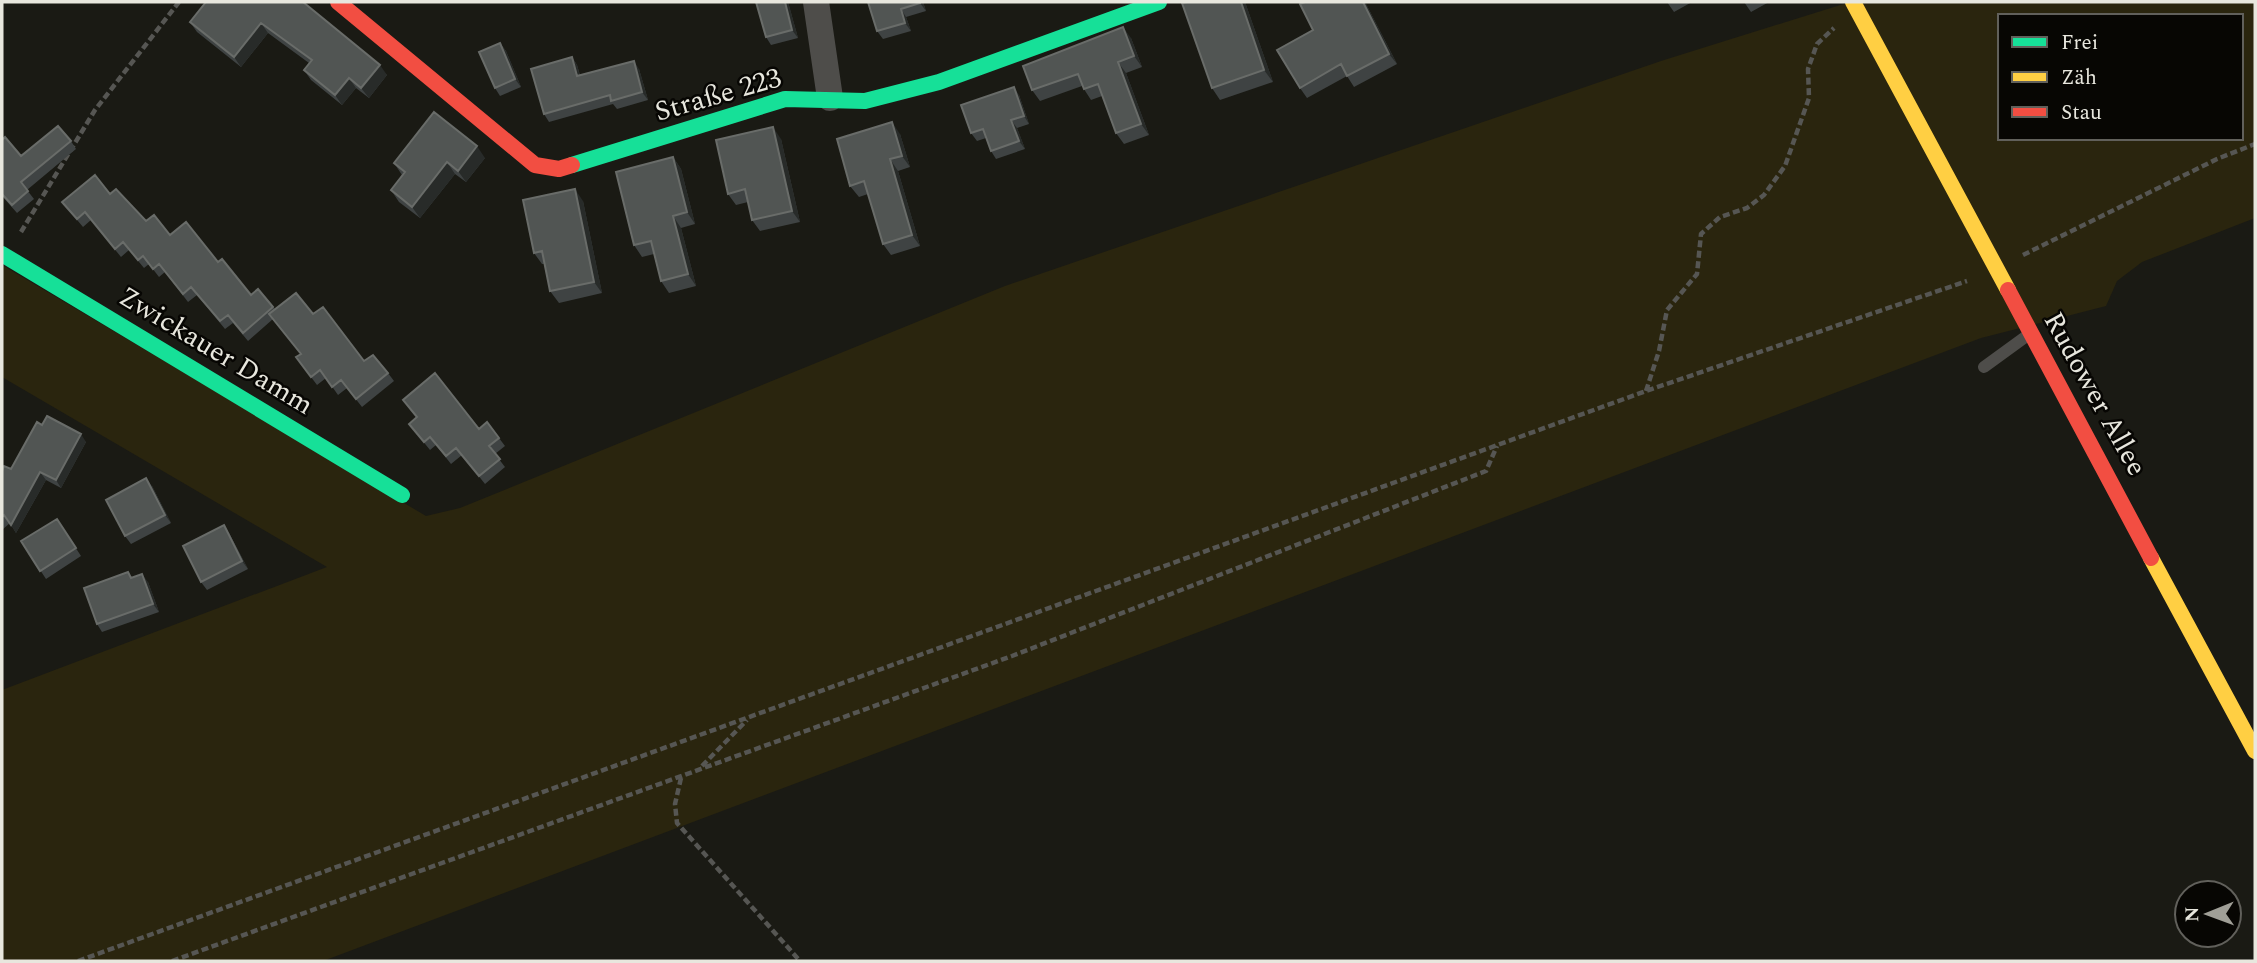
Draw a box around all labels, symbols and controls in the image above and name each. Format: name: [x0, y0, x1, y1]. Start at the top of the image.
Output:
legend: [1998, 14, 2243, 140]
text: Frei: [2061, 27, 2098, 59]
street label: Straße 223: [650, 56, 786, 134]
text: Zäh: [2061, 62, 2097, 94]
text: Stau: [2061, 97, 2102, 129]
street label: Zwickauer Damm: [110, 276, 322, 426]
street label: Rudower Allee: [2032, 304, 2158, 484]
north arrow: [2173, 879, 2243, 949]
text: N: [2178, 906, 2207, 922]

